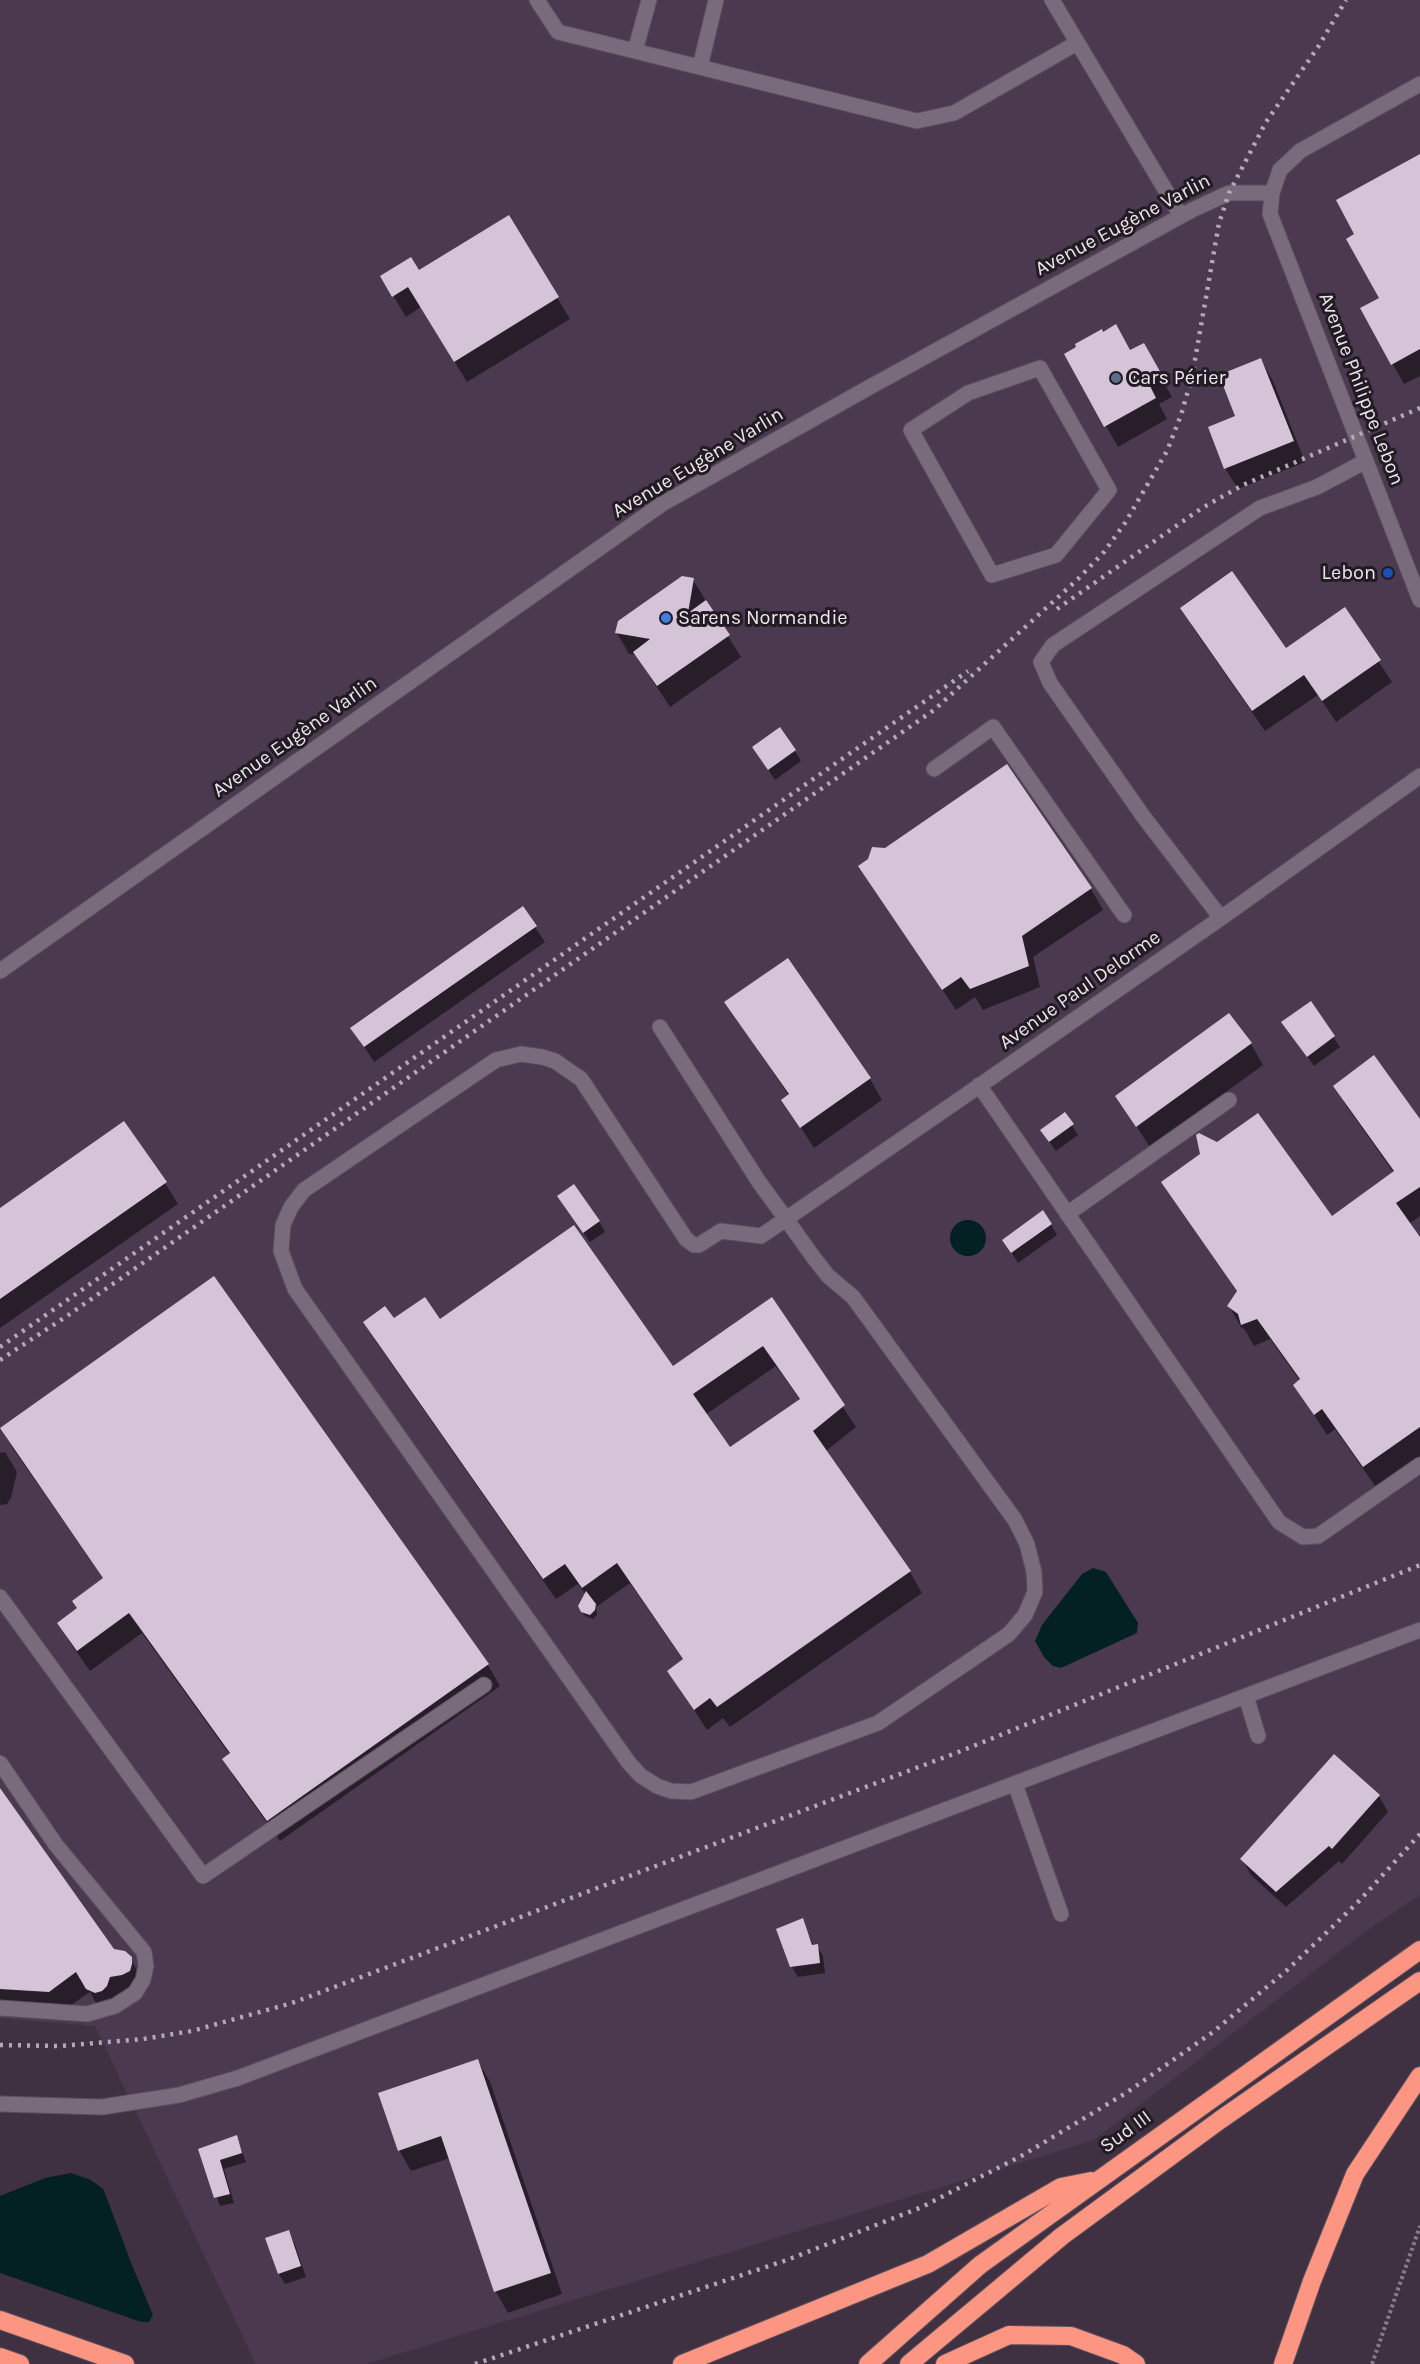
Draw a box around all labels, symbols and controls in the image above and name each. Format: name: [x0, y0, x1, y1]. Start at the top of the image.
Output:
street label: Avenue Eugène Varlin: [1031, 169, 1215, 281]
street label: Avenue Philippe Lebon: [1313, 289, 1409, 489]
place label: Cars Périer: [1128, 366, 1226, 390]
marker: Cars Périer: [1109, 371, 1123, 385]
street label: Avenue Eugène Varlin: [608, 402, 788, 524]
place label: Lebon: [1322, 561, 1376, 585]
marker: Lebon: [1381, 566, 1395, 580]
place label: Sarens Normandie: [678, 606, 848, 630]
marker: Sarens Normandie: [659, 611, 673, 625]
street label: Avenue Eugène Varlin: [208, 671, 382, 803]
street label: Avenue Paul Delorme: [995, 925, 1165, 1055]
street label: Sud III: [1096, 2105, 1156, 2159]

